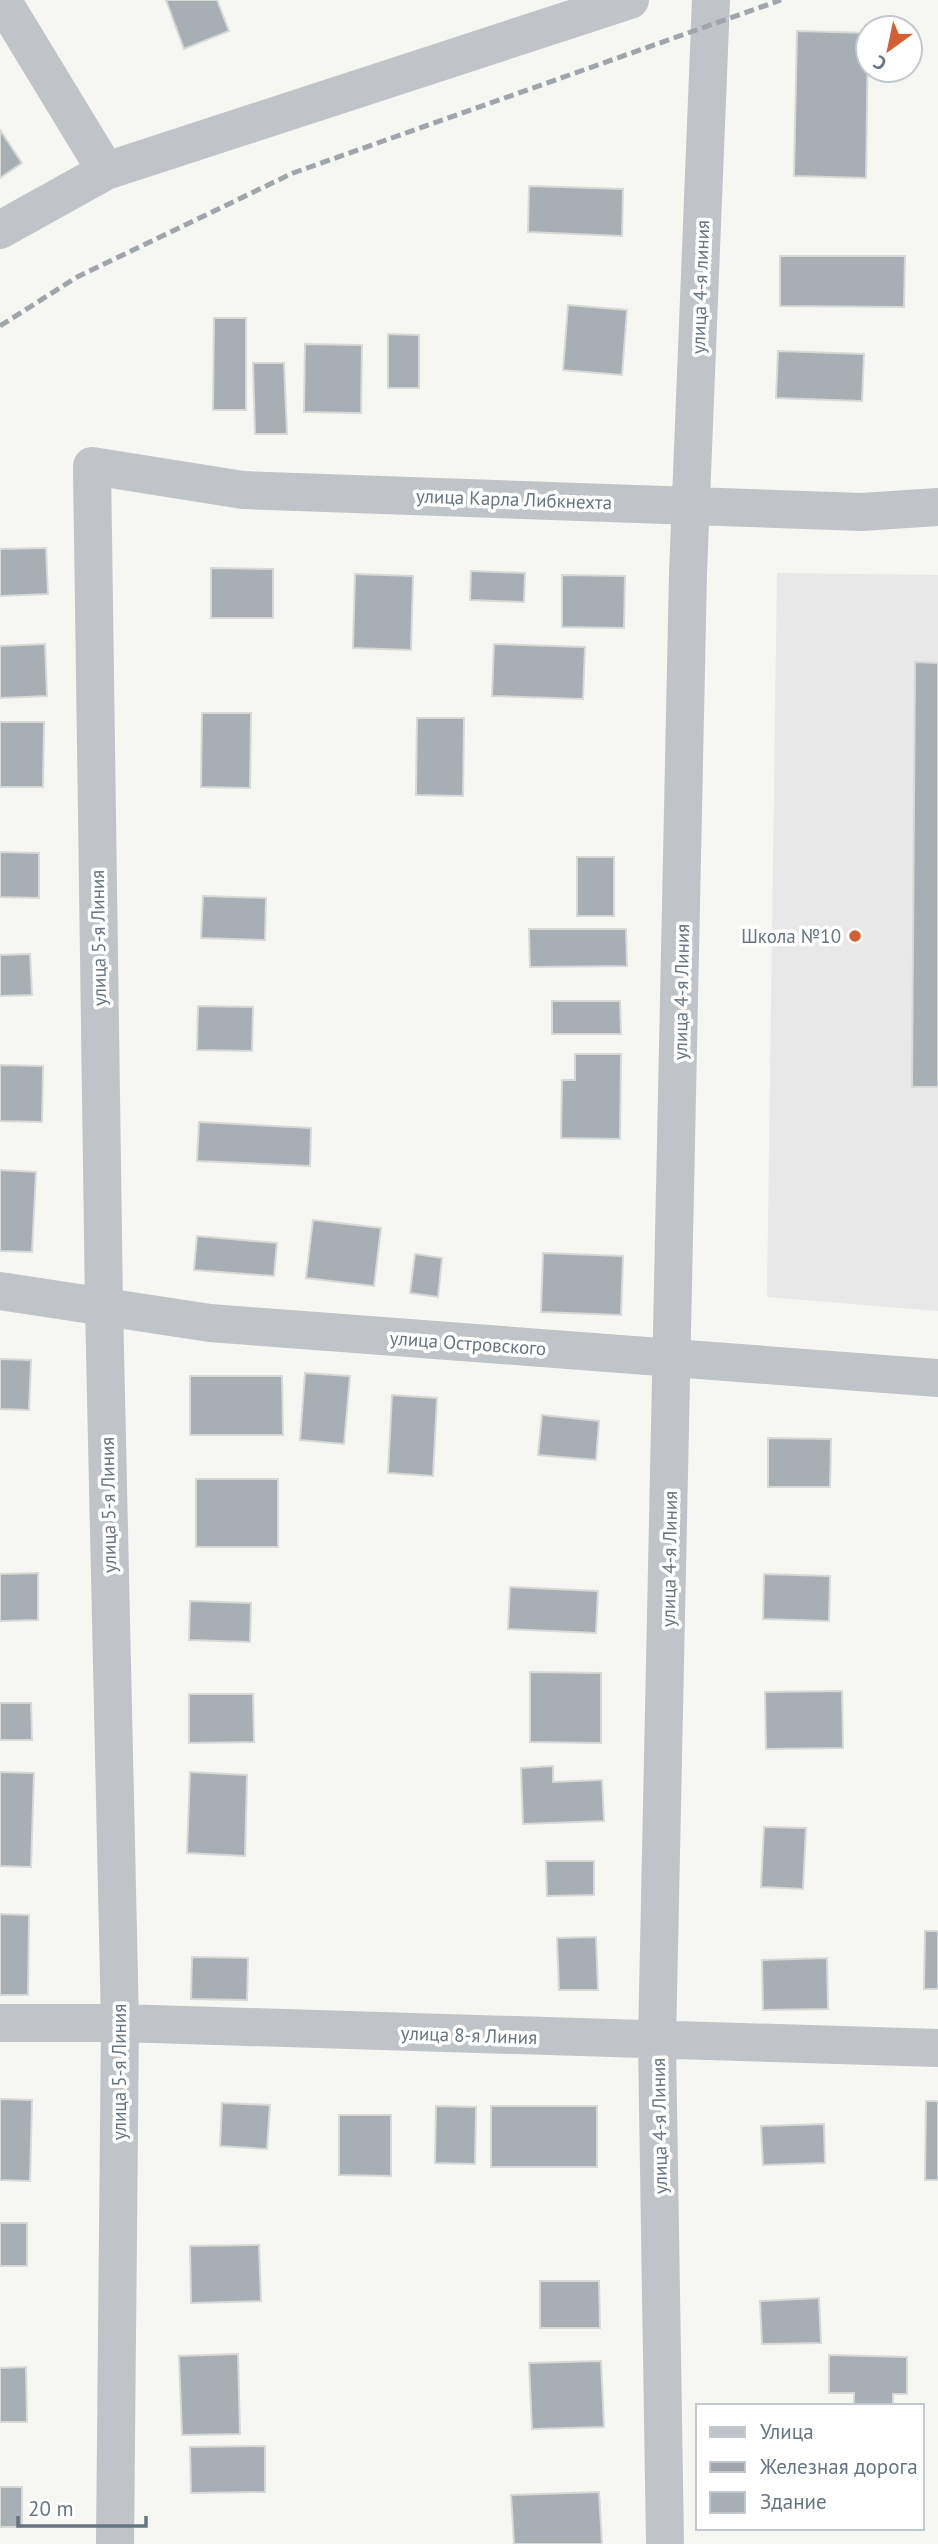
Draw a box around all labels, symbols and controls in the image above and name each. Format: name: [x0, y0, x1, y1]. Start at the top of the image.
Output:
north arrow: [854, 14, 924, 84]
text: С: [868, 50, 891, 76]
street label: улица 4-я линия: [686, 219, 714, 355]
street label: улица Карла Либкнехта: [416, 484, 612, 514]
street label: улица 5-я Линия: [85, 870, 111, 1006]
street label: улица 4-я Линия: [668, 924, 694, 1060]
place label: Школа №10: [741, 924, 841, 948]
marker: Школа №10: [847, 928, 863, 944]
street label: улица Островского: [389, 1326, 547, 1360]
street label: улица 5-я Линия: [95, 1437, 121, 1573]
street label: улица 4-я Линия: [656, 1491, 682, 1627]
street label: улица 5-я Линия: [107, 2004, 131, 2140]
street label: улица 8-я Линия: [400, 2021, 538, 2049]
street label: улица 4-я Линия: [646, 2058, 672, 2194]
legend: [696, 2404, 924, 2530]
text: Улица: [760, 2418, 814, 2445]
text: Железная дорога: [759, 2453, 918, 2480]
scale bar: [18, 2484, 145, 2528]
text: Здание: [760, 2488, 827, 2515]
text: 20 m: [28, 2495, 74, 2522]

